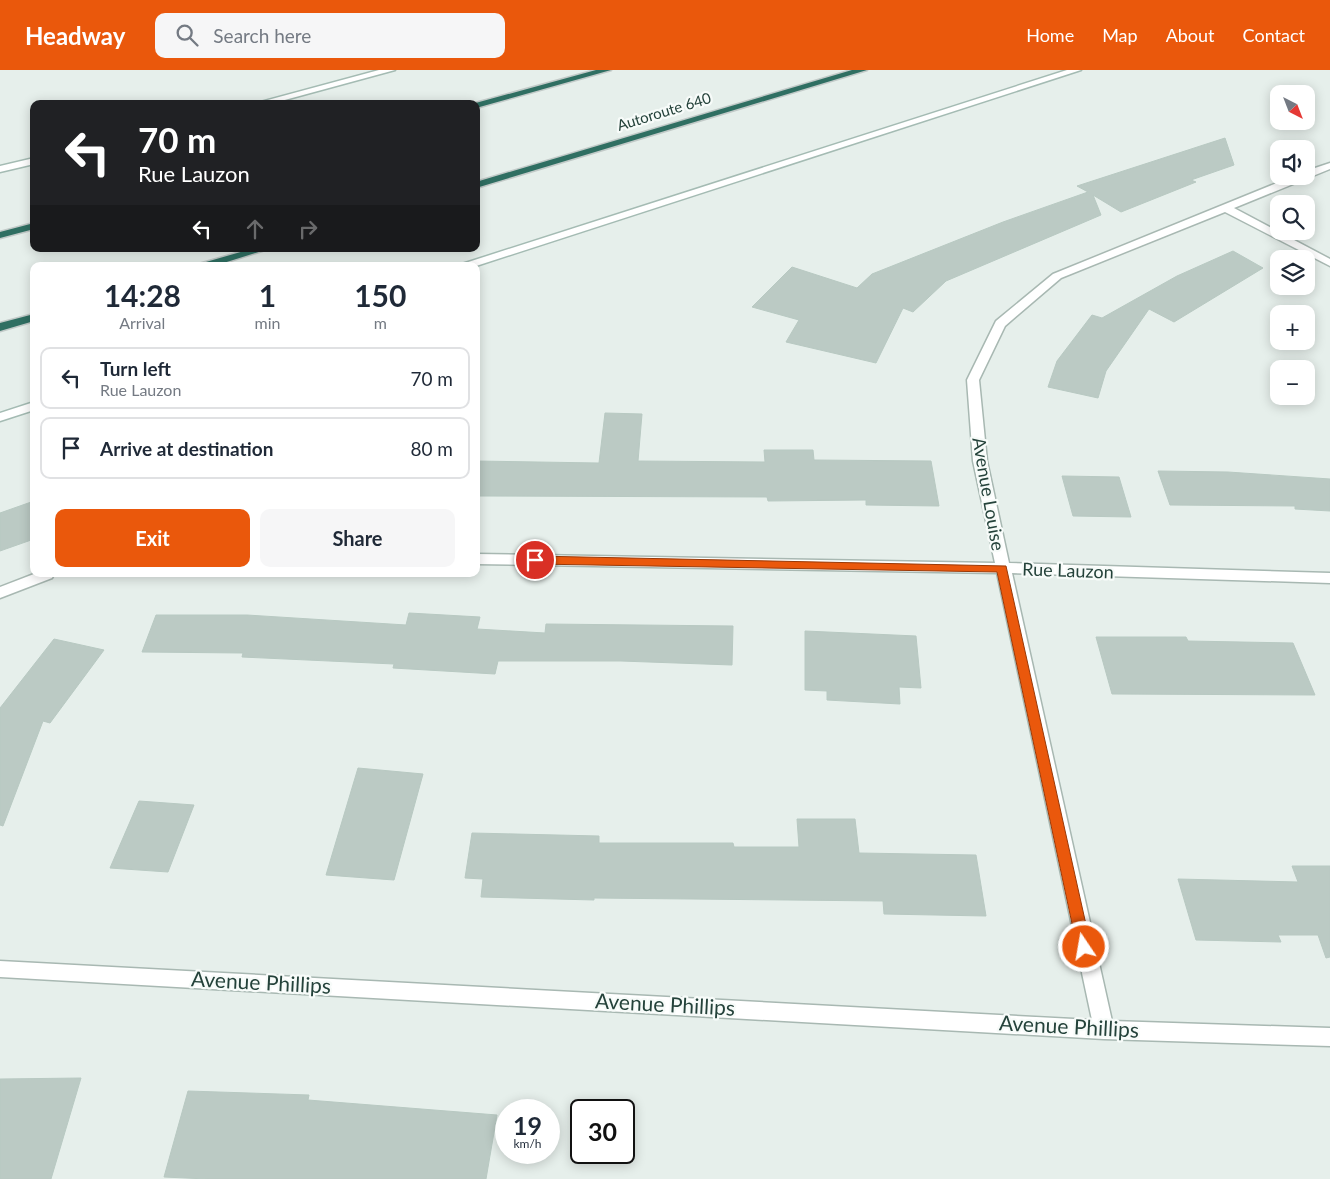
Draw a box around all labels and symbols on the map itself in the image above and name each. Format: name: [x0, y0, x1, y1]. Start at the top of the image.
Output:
north arrow: [1270, 85, 1315, 130]
street label: Autoroute 640: [615, 88, 713, 134]
street label: Avenue Louise: [968, 435, 1010, 552]
pin: [514, 539, 556, 581]
street label: Rue Lauzon: [1022, 557, 1114, 583]
position arrow: [1057, 920, 1109, 972]
street label: Avenue Phillips: [191, 965, 332, 998]
street label: Avenue Phillips: [595, 987, 736, 1020]
street label: Avenue Phillips: [999, 1009, 1140, 1042]
speed limit sign: 30: [570, 1099, 635, 1164]

